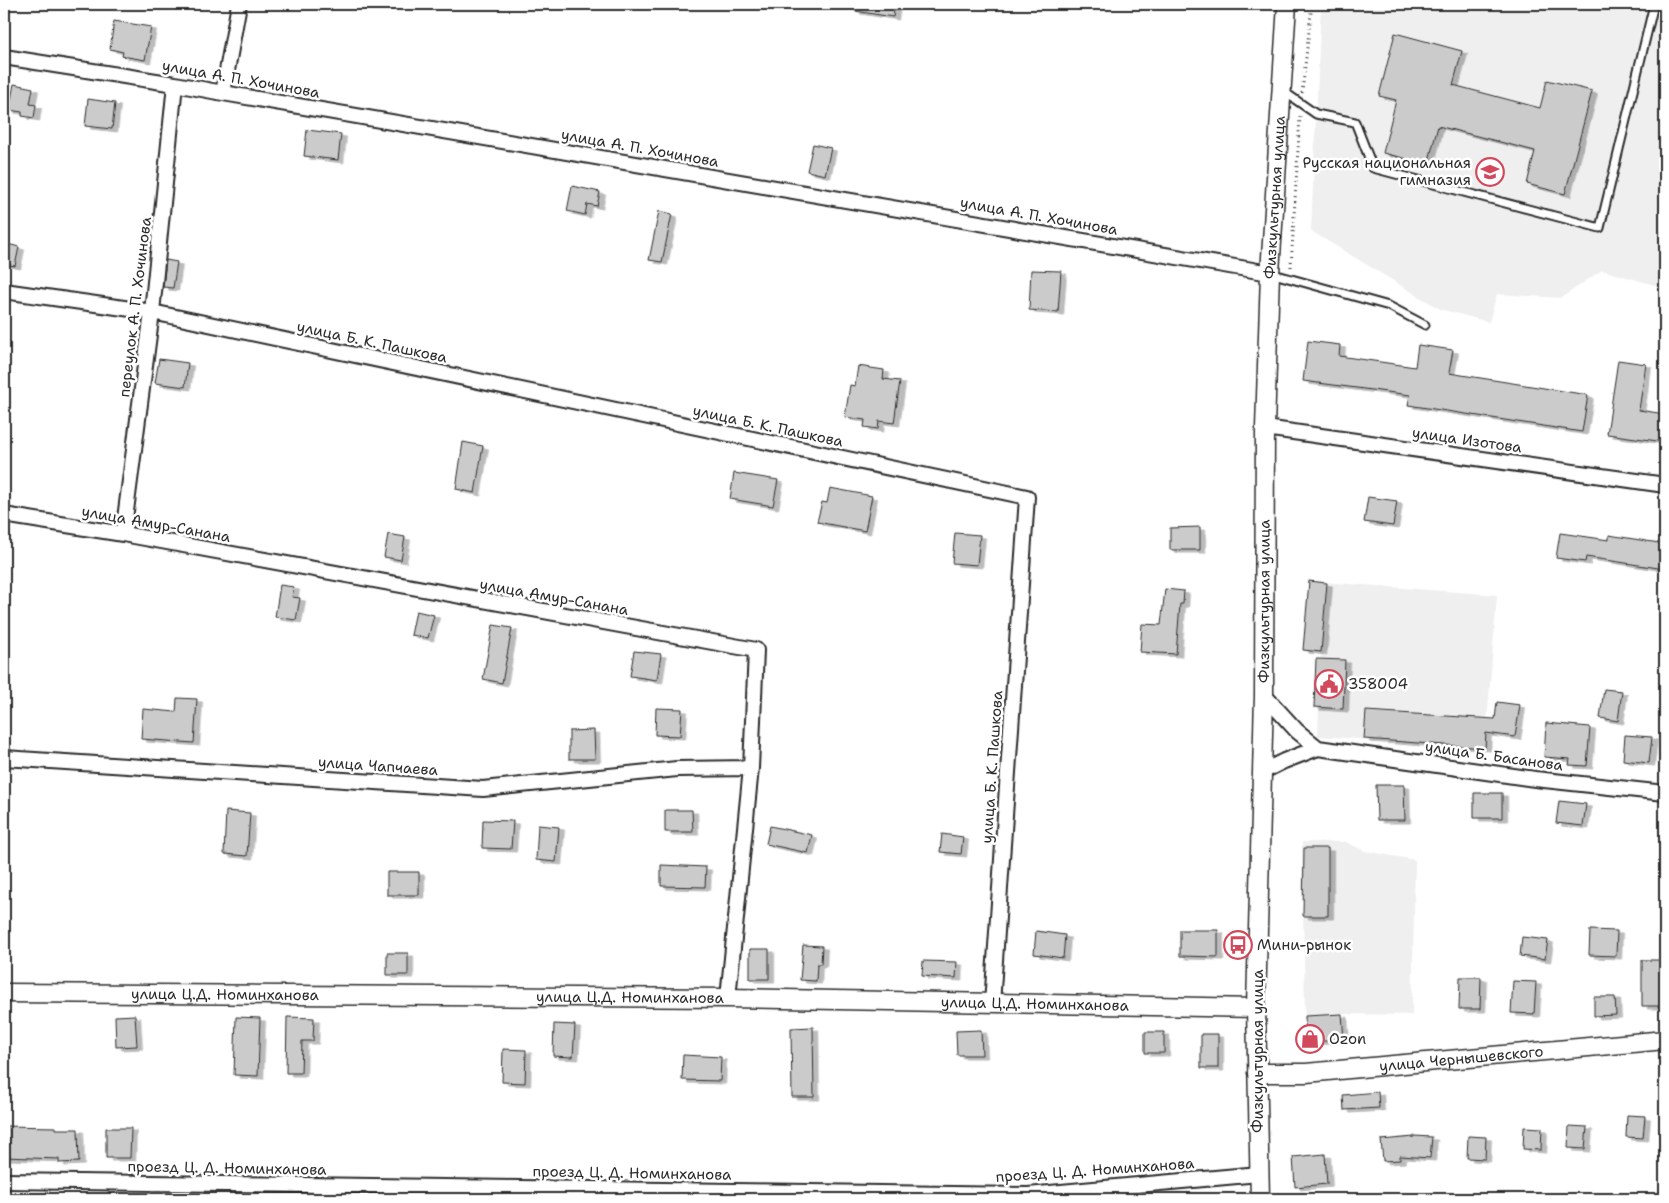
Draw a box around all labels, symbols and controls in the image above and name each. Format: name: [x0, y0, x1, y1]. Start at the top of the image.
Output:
street label: улица А. П. Хочинова: [161, 55, 322, 103]
street label: Физкультурная улица: [1260, 115, 1290, 280]
street label: улица А. П. Хочинова: [560, 124, 721, 172]
place label: Русская национальная гимназия: [1302, 153, 1471, 190]
school or university icon: Русская национальная гимназия: [1475, 157, 1505, 187]
street label: улица А. П. Хочинова: [959, 192, 1120, 240]
street label: переулок А. П. Хочинова: [114, 215, 156, 398]
street label: улица Б. К. Пашкова: [295, 316, 450, 368]
street label: улица Б. К. Пашкова: [691, 400, 846, 452]
street label: улица Изотова: [1411, 422, 1524, 458]
street label: улица Амур-Санана: [80, 501, 233, 547]
street label: Физкультурная улица: [1254, 519, 1275, 683]
street label: улица Амур-Санана: [478, 574, 631, 620]
public building icon: 358004: [1314, 669, 1344, 699]
place label: 358004: [1348, 674, 1408, 694]
street label: улица Б. К. Пашкова: [977, 689, 1007, 844]
street label: улица Б. Басанова: [1424, 736, 1565, 776]
street label: улица Чапчаева: [317, 752, 439, 780]
bus stop icon: Мини-рынок: [1223, 930, 1253, 960]
place label: Мини-рынок: [1257, 935, 1351, 955]
street label: Физкультурная улица: [1248, 969, 1268, 1133]
street label: улица Ц.Д. Номинханова: [131, 984, 320, 1005]
street label: улица Ц.Д. Номинханова: [536, 987, 725, 1008]
street label: улица Ц.Д. Номинханова: [941, 992, 1130, 1016]
shop icon: Ozon: [1295, 1024, 1325, 1054]
place label: Ozon: [1329, 1029, 1366, 1049]
street label: улица Чернышевского: [1378, 1041, 1544, 1076]
street label: проезд Ц. Д. Номинханова: [995, 1153, 1196, 1187]
street label: проезд Ц. Д. Номинханова: [127, 1156, 327, 1180]
street label: проезд Ц. Д. Номинханова: [532, 1161, 732, 1185]

